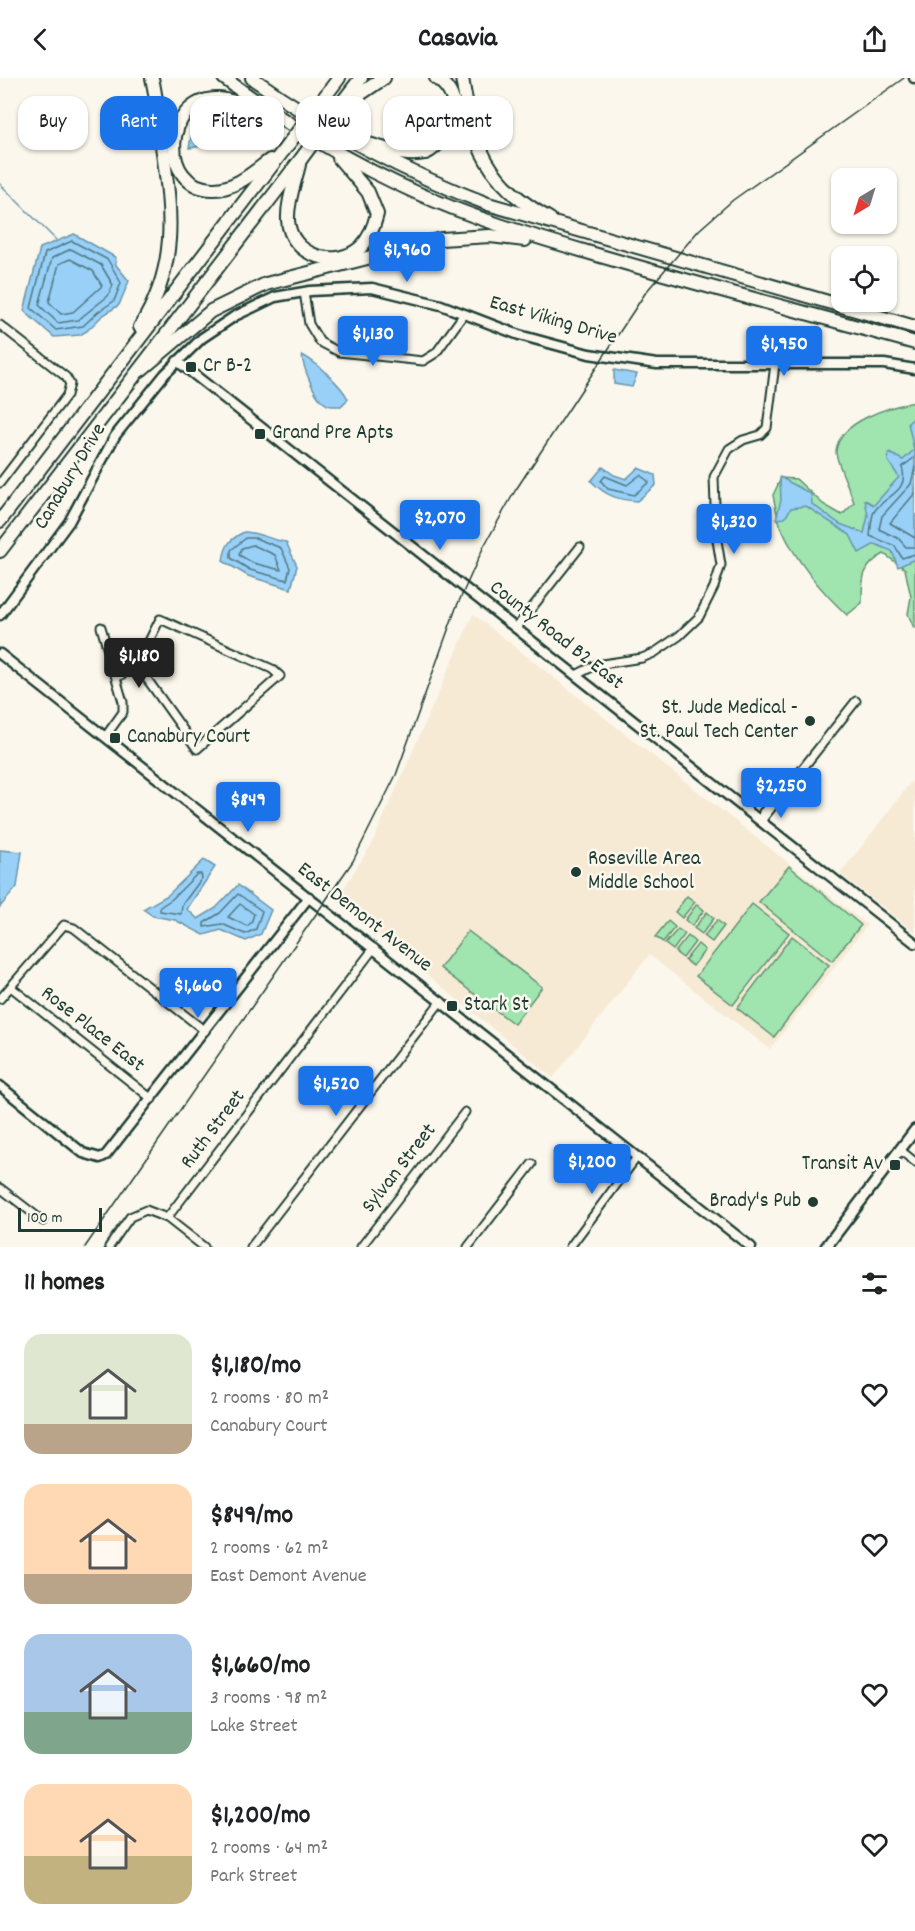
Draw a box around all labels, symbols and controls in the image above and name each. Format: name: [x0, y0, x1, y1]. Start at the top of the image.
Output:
text: Casavia: [418, 20, 497, 59]
icon: back: [24, 23, 57, 56]
icon: share: [858, 23, 891, 56]
chip: Buy: [18, 96, 88, 150]
chip: Rent: [100, 96, 178, 150]
chip: Filters: [190, 96, 284, 150]
chip: New: [296, 96, 371, 150]
chip: Apartment: [383, 96, 513, 150]
north arrow: [831, 168, 897, 234]
map controls: [831, 168, 897, 312]
pin: $1,960: [358, 232, 456, 283]
text: $1,960: [383, 237, 431, 265]
button: locate: [831, 246, 897, 312]
street label: East Viking Drive: [486, 288, 620, 354]
pin: $1,130: [324, 316, 422, 367]
text: $1,130: [352, 321, 394, 349]
pin: $1,950: [735, 326, 833, 377]
text: $1,950: [760, 331, 808, 359]
place label: Cr B-2: [203, 352, 252, 382]
marker: Cr B-2: [184, 360, 198, 374]
street label: Canabury Drive: [27, 418, 115, 536]
place label: Grand Pre Apts: [272, 419, 394, 449]
marker: Grand Pre Apts: [253, 427, 267, 441]
pin: $2,070: [391, 500, 489, 551]
pin: $1,320: [685, 504, 783, 555]
text: $2,070: [414, 505, 466, 533]
text: $1,320: [711, 509, 757, 537]
street label: County Road B2 East: [482, 574, 630, 698]
pin: $1,180: [90, 638, 188, 689]
text: $1,180: [118, 643, 160, 671]
place label: St. Jude Medical - St. Paul Tech Center: [640, 694, 798, 748]
marker: St. Jude Medical - St. Paul Tech Center: [803, 714, 817, 728]
place label: Canabury Court: [127, 723, 251, 753]
marker: Canabury Court: [108, 731, 122, 745]
pin: $2,250: [732, 768, 830, 819]
text: $2,250: [755, 773, 807, 801]
pin: $849: [212, 782, 284, 833]
text: $849: [230, 787, 266, 815]
place label: Roseville Area Middle School: [588, 845, 702, 899]
street label: East Demont Avenue: [290, 856, 438, 980]
marker: Roseville Area Middle School: [569, 865, 583, 879]
pin: $1,660: [149, 968, 247, 1019]
text: $1,660: [174, 973, 222, 1001]
street label: Rose Place East: [33, 980, 151, 1081]
place label: Stark St: [464, 991, 529, 1021]
marker: Stark St: [445, 999, 459, 1013]
pin: $1,520: [287, 1066, 385, 1117]
text: $1,520: [312, 1071, 360, 1099]
street label: Ruth Street: [174, 1084, 254, 1176]
street label: Sylvan Street: [355, 1117, 445, 1220]
pin: $1,200: [543, 1144, 641, 1195]
text: $1,200: [568, 1149, 616, 1177]
place label: Transit Av: [802, 1150, 883, 1180]
marker: Transit Av: [888, 1158, 902, 1172]
place label: Brady's Pub: [710, 1187, 801, 1217]
marker: Brady's Pub: [806, 1195, 820, 1209]
scale bar: [18, 1205, 102, 1232]
text: 100 m: [27, 1207, 63, 1230]
text: 11 homes: [24, 1265, 105, 1302]
icon: filters: [858, 1267, 891, 1300]
text: $1,180/mo: [210, 1348, 301, 1385]
icon: home: [72, 1358, 144, 1430]
icon: heart: [858, 1378, 891, 1411]
text: 2 rooms · 80 m²: [210, 1385, 329, 1413]
text: Canabury Court: [210, 1413, 327, 1441]
text: $849/mo: [210, 1498, 293, 1535]
icon: home: [72, 1508, 144, 1580]
icon: heart: [858, 1528, 891, 1561]
text: 2 rooms · 62 m²: [210, 1535, 329, 1563]
text: East Demont Avenue: [210, 1563, 367, 1591]
text: $1,660/mo: [210, 1648, 310, 1685]
icon: home: [72, 1658, 144, 1730]
icon: heart: [858, 1678, 891, 1711]
text: 3 rooms · 98 m²: [210, 1685, 327, 1713]
text: Lake Street: [210, 1713, 298, 1741]
text: $1,200/mo: [210, 1798, 310, 1835]
icon: home: [72, 1808, 144, 1880]
icon: heart: [858, 1828, 891, 1861]
text: 2 rooms · 64 m²: [210, 1835, 328, 1863]
text: Park Street: [210, 1863, 297, 1891]

